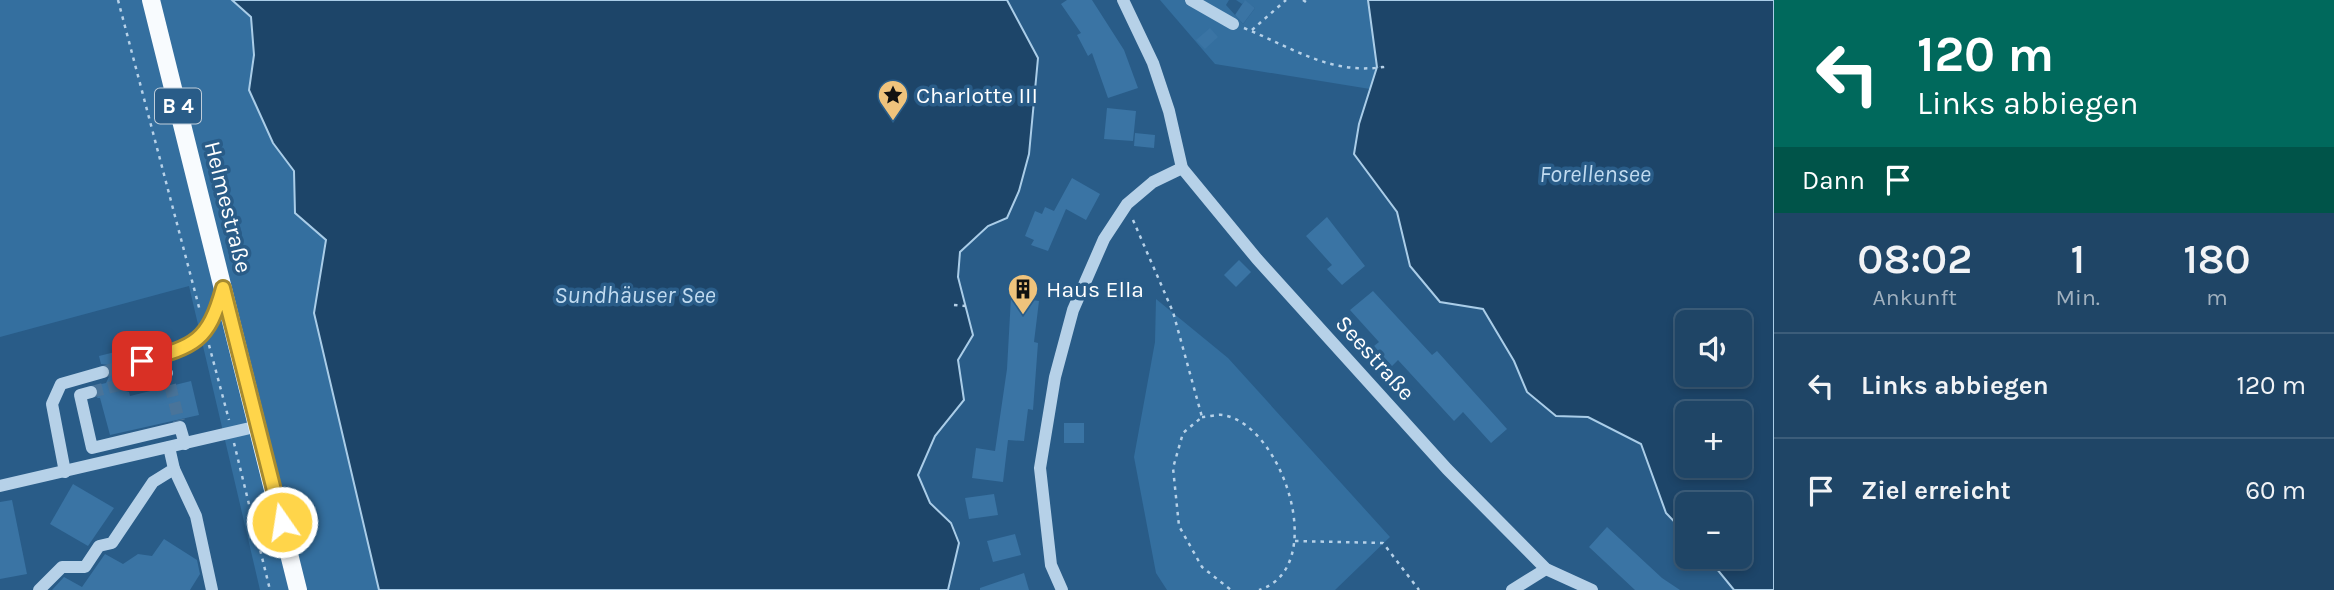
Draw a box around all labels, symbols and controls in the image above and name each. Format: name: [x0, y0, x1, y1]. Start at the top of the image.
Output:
text: 120 m: [1917, 26, 2054, 83]
icon: left: [1802, 28, 1893, 119]
place icon: Charlotte III: [876, 78, 910, 122]
place label: Charlotte III: [916, 82, 1038, 109]
text: Links abbiegen: [1917, 85, 2139, 122]
road number: B 4: [155, 88, 201, 124]
street label: Helmestraße: [199, 138, 257, 276]
water label: Forellensee: [1539, 160, 1651, 188]
icon: arrive: [1879, 161, 1917, 199]
text: Dann: [1802, 165, 1865, 196]
text: 08:02: [1857, 234, 1972, 284]
text: 1: [2070, 234, 2085, 284]
text: 180: [2183, 234, 2251, 284]
building icon: Haus Ella: [1006, 272, 1040, 316]
place label: Haus Ella: [1046, 276, 1144, 303]
water label: Sundhäuser See: [554, 281, 716, 309]
text: Ankunft: [1873, 284, 1957, 311]
text: Min.: [2056, 284, 2100, 311]
text: m: [2206, 284, 2228, 311]
street label: Seestraße: [1330, 310, 1420, 406]
map controls: [1675, 310, 1752, 569]
button: sound: [1675, 310, 1752, 387]
pin: [112, 331, 172, 391]
icon: arrive: [123, 342, 161, 380]
icon: left: [1802, 367, 1840, 405]
text: Links abbiegen: [1861, 370, 2049, 401]
text: 120 m: [2236, 370, 2306, 401]
button: +: [1675, 401, 1752, 478]
icon: arrive: [1802, 472, 1840, 510]
text: Ziel erreicht: [1861, 475, 2011, 506]
text: 60 m: [2245, 475, 2306, 506]
position arrow: [245, 485, 319, 559]
button: −: [1675, 492, 1752, 569]

